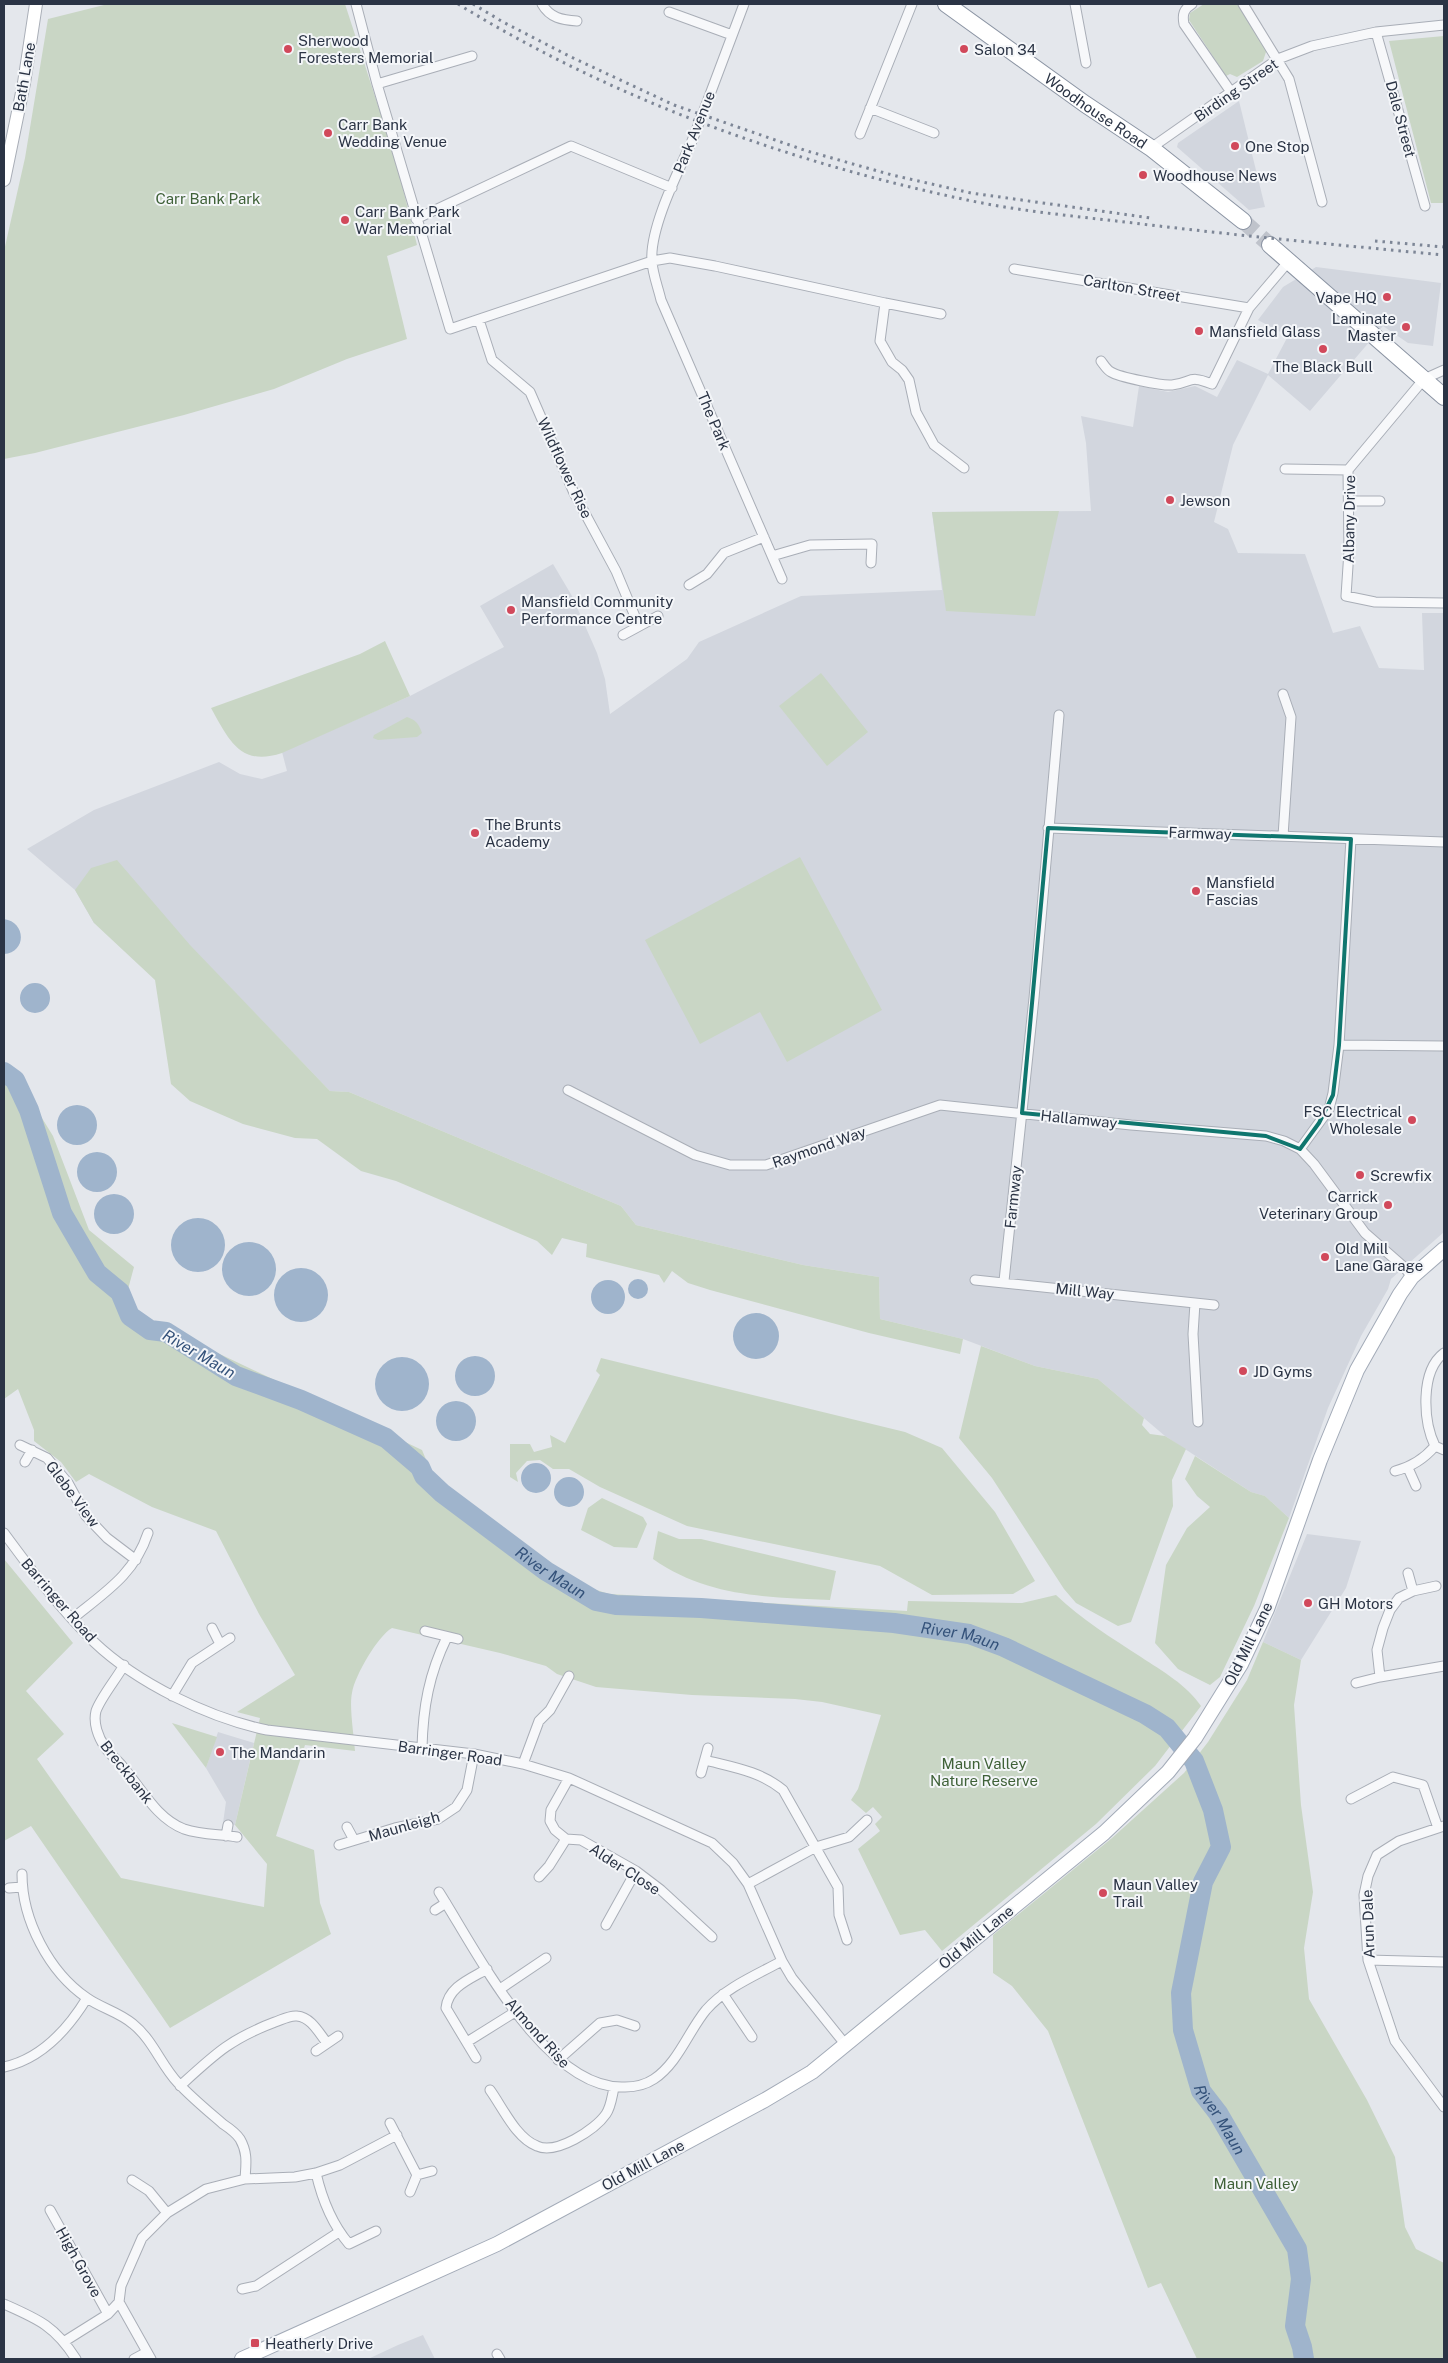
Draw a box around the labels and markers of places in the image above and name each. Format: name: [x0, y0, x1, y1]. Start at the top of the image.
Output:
place label: Sherwood Foresters Memorial: [298, 32, 433, 66]
place label: Salon 34: [974, 41, 1036, 58]
marker: Sherwood Foresters Memorial: [282, 43, 294, 55]
marker: Salon 34: [958, 43, 970, 55]
place label: Carr Bank Wedding Venue: [338, 116, 447, 150]
marker: Carr Bank Wedding Venue: [322, 127, 334, 139]
place label: One Stop: [1245, 138, 1309, 155]
marker: One Stop: [1229, 140, 1241, 152]
place label: Woodhouse News: [1153, 167, 1277, 184]
marker: Woodhouse News: [1137, 169, 1149, 181]
place label: Carr Bank Park War Memorial: [355, 203, 460, 237]
marker: Carr Bank Park War Memorial: [339, 214, 351, 226]
place label: Vape HQ: [1316, 289, 1377, 306]
marker: Vape HQ: [1381, 291, 1393, 303]
place label: Laminate Master: [1332, 310, 1396, 344]
marker: Laminate Master: [1400, 321, 1412, 333]
place label: Mansfield Glass: [1209, 323, 1320, 340]
marker: Mansfield Glass: [1193, 325, 1205, 337]
marker: The Black Bull: [1317, 343, 1329, 355]
place label: The Black Bull: [1273, 358, 1373, 375]
place label: Jewson: [1180, 492, 1231, 509]
marker: Jewson: [1164, 494, 1176, 506]
place label: Mansfield Community Performance Centre: [521, 593, 673, 627]
marker: Mansfield Community Performance Centre: [505, 604, 517, 616]
place label: The Brunts Academy: [485, 816, 561, 850]
marker: The Brunts Academy: [469, 827, 481, 839]
place label: Mansfield Fascias: [1206, 874, 1275, 908]
marker: Mansfield Fascias: [1190, 885, 1202, 897]
place label: FSC Electrical Wholesale: [1304, 1103, 1402, 1137]
marker: FSC Electrical Wholesale: [1406, 1114, 1418, 1126]
place label: Screwfix: [1370, 1167, 1432, 1184]
marker: Screwfix: [1354, 1169, 1366, 1181]
place label: Carrick Veterinary Group: [1259, 1188, 1378, 1222]
marker: Carrick Veterinary Group: [1382, 1199, 1394, 1211]
place label: Old Mill Lane Garage: [1335, 1240, 1423, 1274]
marker: Old Mill Lane Garage: [1319, 1251, 1331, 1263]
place label: JD Gyms: [1253, 1363, 1312, 1380]
marker: JD Gyms: [1237, 1365, 1249, 1377]
place label: GH Motors: [1318, 1595, 1393, 1612]
marker: GH Motors: [1302, 1597, 1314, 1609]
place label: The Mandarin: [230, 1744, 325, 1761]
marker: The Mandarin: [214, 1746, 226, 1758]
place label: Maun Valley Trail: [1113, 1876, 1198, 1910]
marker: Maun Valley Trail: [1097, 1887, 1109, 1899]
place label: Heatherly Drive: [265, 2335, 373, 2352]
marker: Heatherly Drive: [249, 2337, 261, 2349]

